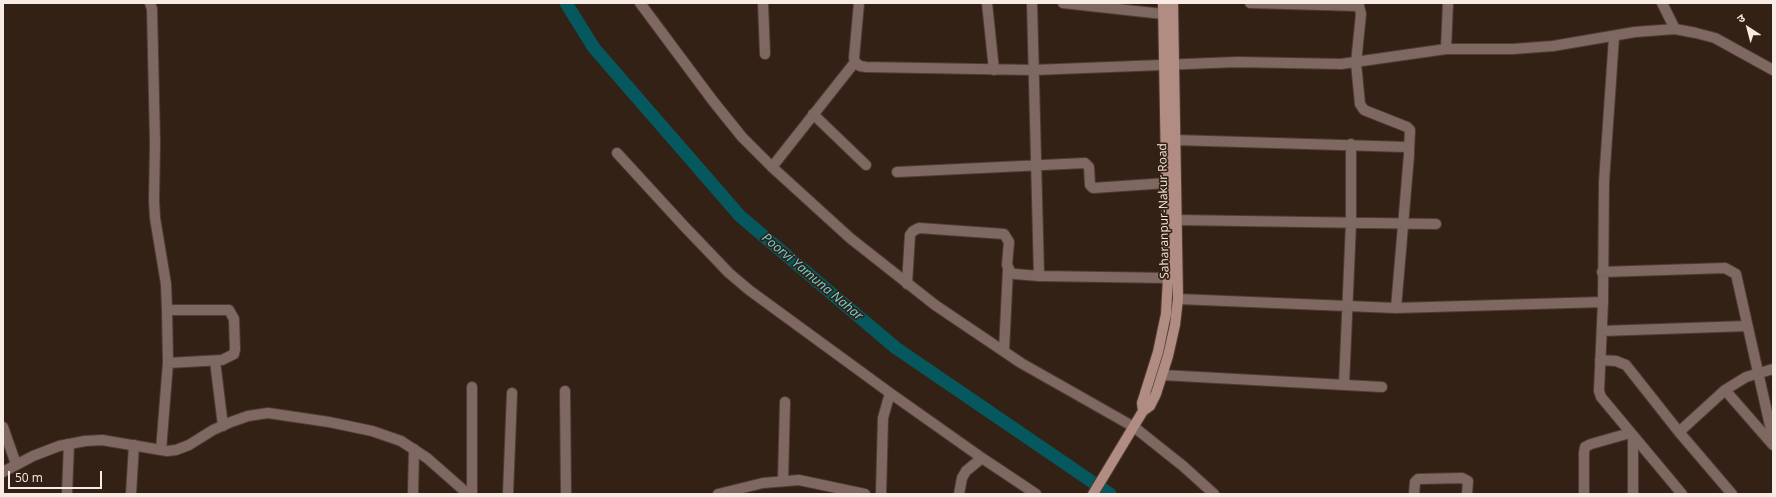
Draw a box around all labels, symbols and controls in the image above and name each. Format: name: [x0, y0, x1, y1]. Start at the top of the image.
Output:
north arrow: [1728, 8, 1768, 48]
text: उ: [1734, 10, 1748, 26]
street label: Saharanpur-Nakur Road: [1156, 143, 1172, 279]
water label: Poorvi Yamuna Nahar: [758, 230, 866, 324]
scale bar: [10, 463, 104, 489]
text: 50 m: [15, 469, 43, 486]

